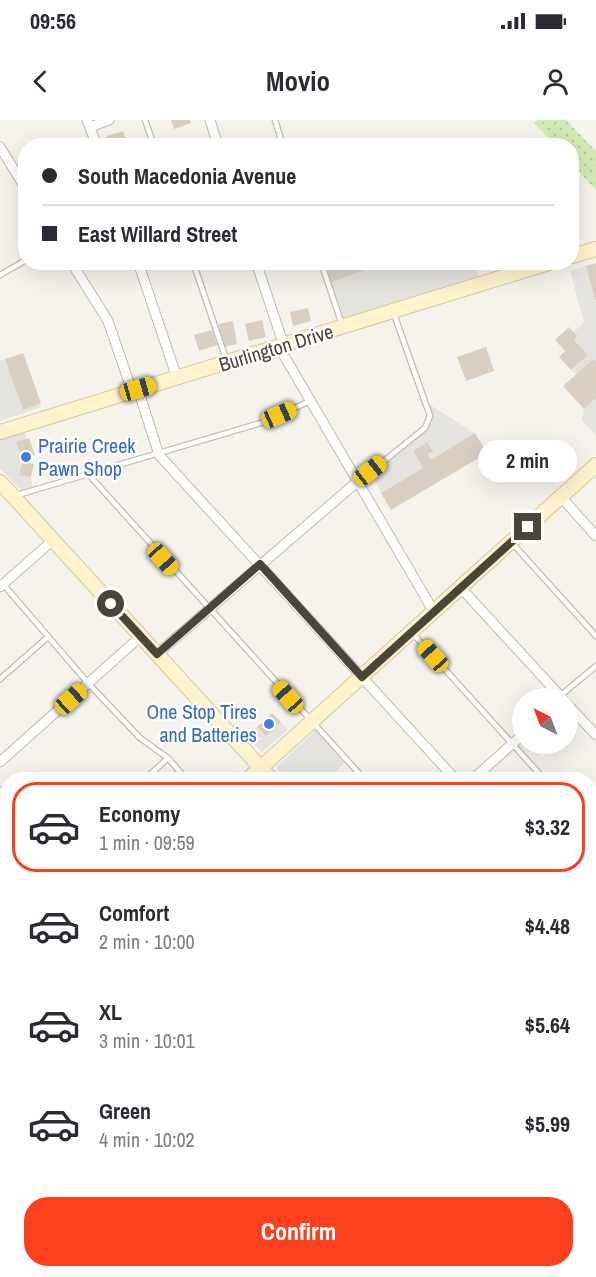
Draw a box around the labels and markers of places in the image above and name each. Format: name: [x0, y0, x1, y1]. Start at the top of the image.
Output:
place label: Prairie Creek Pawn Shop: [38, 432, 136, 482]
marker: Prairie Creek Pawn Shop: [19, 450, 33, 464]
place label: One Stop Tires and Batteries: [146, 698, 257, 748]
marker: One Stop Tires and Batteries: [262, 717, 276, 731]

